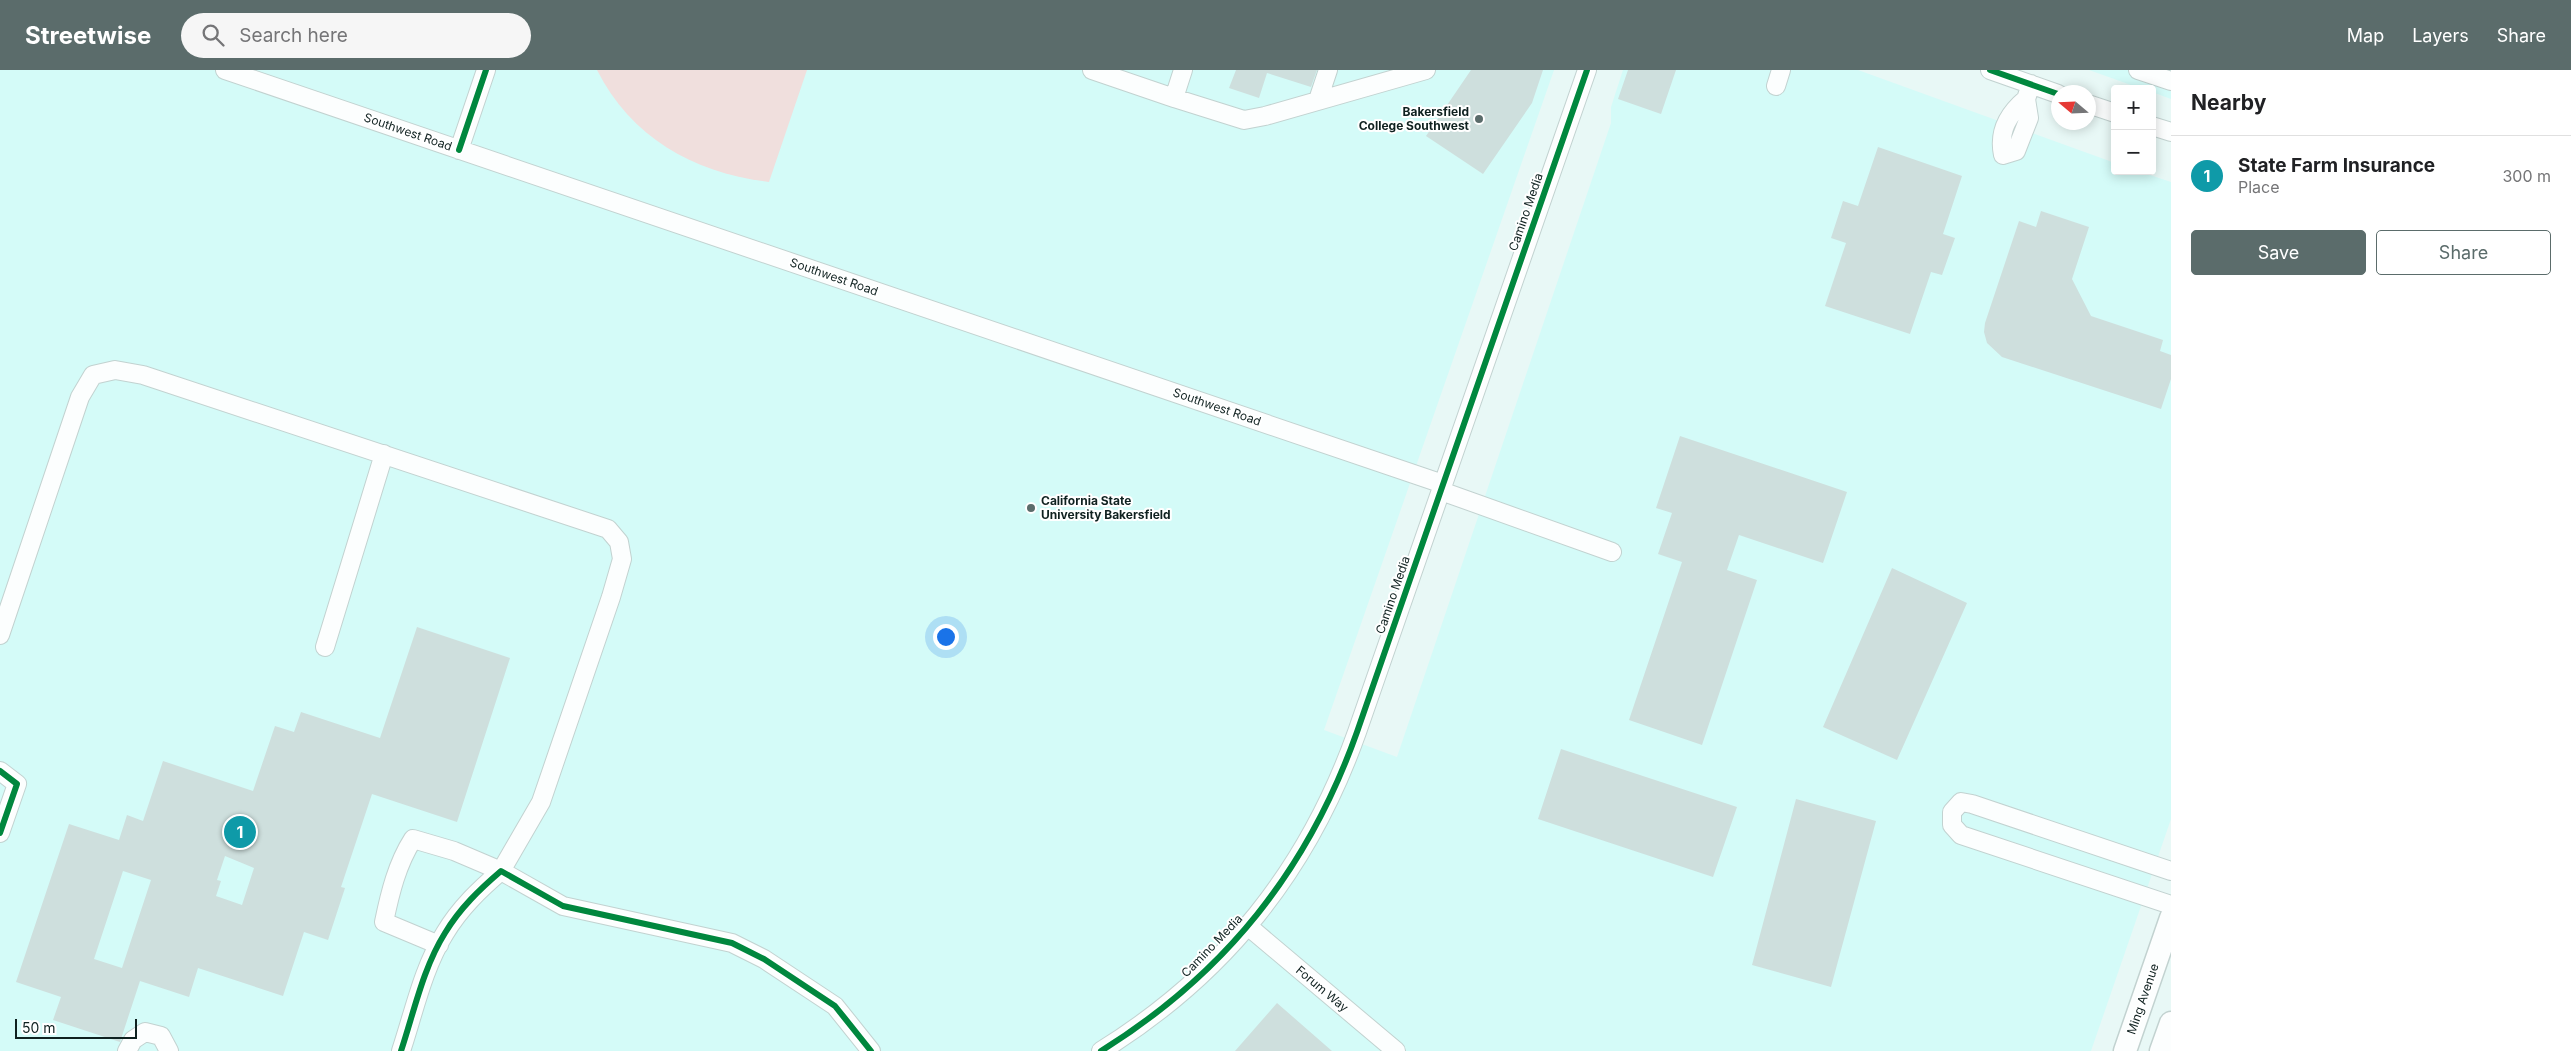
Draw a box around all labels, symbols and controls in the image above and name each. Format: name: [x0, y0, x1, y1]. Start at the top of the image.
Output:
search box: [181, 13, 531, 58]
text: Streetwise: [25, 21, 151, 50]
icon: search: [199, 21, 227, 49]
text: Search here: [239, 24, 348, 47]
text: Map: [2347, 25, 2384, 46]
text: Layers: [2412, 25, 2469, 46]
text: Share: [2497, 25, 2546, 46]
north arrow: [2051, 85, 2096, 130]
map controls: [2111, 85, 2156, 175]
button: +: [2111, 85, 2156, 130]
text: Nearby: [2191, 90, 2266, 115]
place label: Bakersfield College Southwest: [1359, 104, 1470, 133]
street label: Southwest Road: [362, 109, 454, 154]
marker: Bakersfield College Southwest: [1473, 113, 1485, 125]
button: −: [2111, 130, 2156, 175]
text: State Farm Insurance: [2238, 154, 2435, 177]
text: 1: [2204, 166, 2210, 186]
text: 300 m: [2502, 166, 2551, 186]
street label: Camino Media: [1505, 171, 1546, 253]
text: Place: [2238, 177, 2280, 197]
button: Save: [2191, 230, 2366, 275]
button: Share: [2376, 230, 2551, 275]
street label: Southwest Road: [788, 254, 880, 299]
street label: Southwest Road: [1171, 384, 1263, 429]
place label: California State University Bakersfield: [1041, 493, 1171, 522]
marker: California State University Bakersfield: [1025, 502, 1037, 514]
street label: Camino Media: [1372, 554, 1413, 636]
your location: [933, 624, 959, 650]
pin: 1: [224, 813, 256, 851]
street label: Camino Media: [1178, 911, 1245, 980]
street label: Forum Way: [1293, 962, 1352, 1015]
street label: Ming Avenue: [2123, 962, 2162, 1036]
scale bar: [15, 1016, 138, 1039]
text: 50 m: [22, 1019, 56, 1036]

